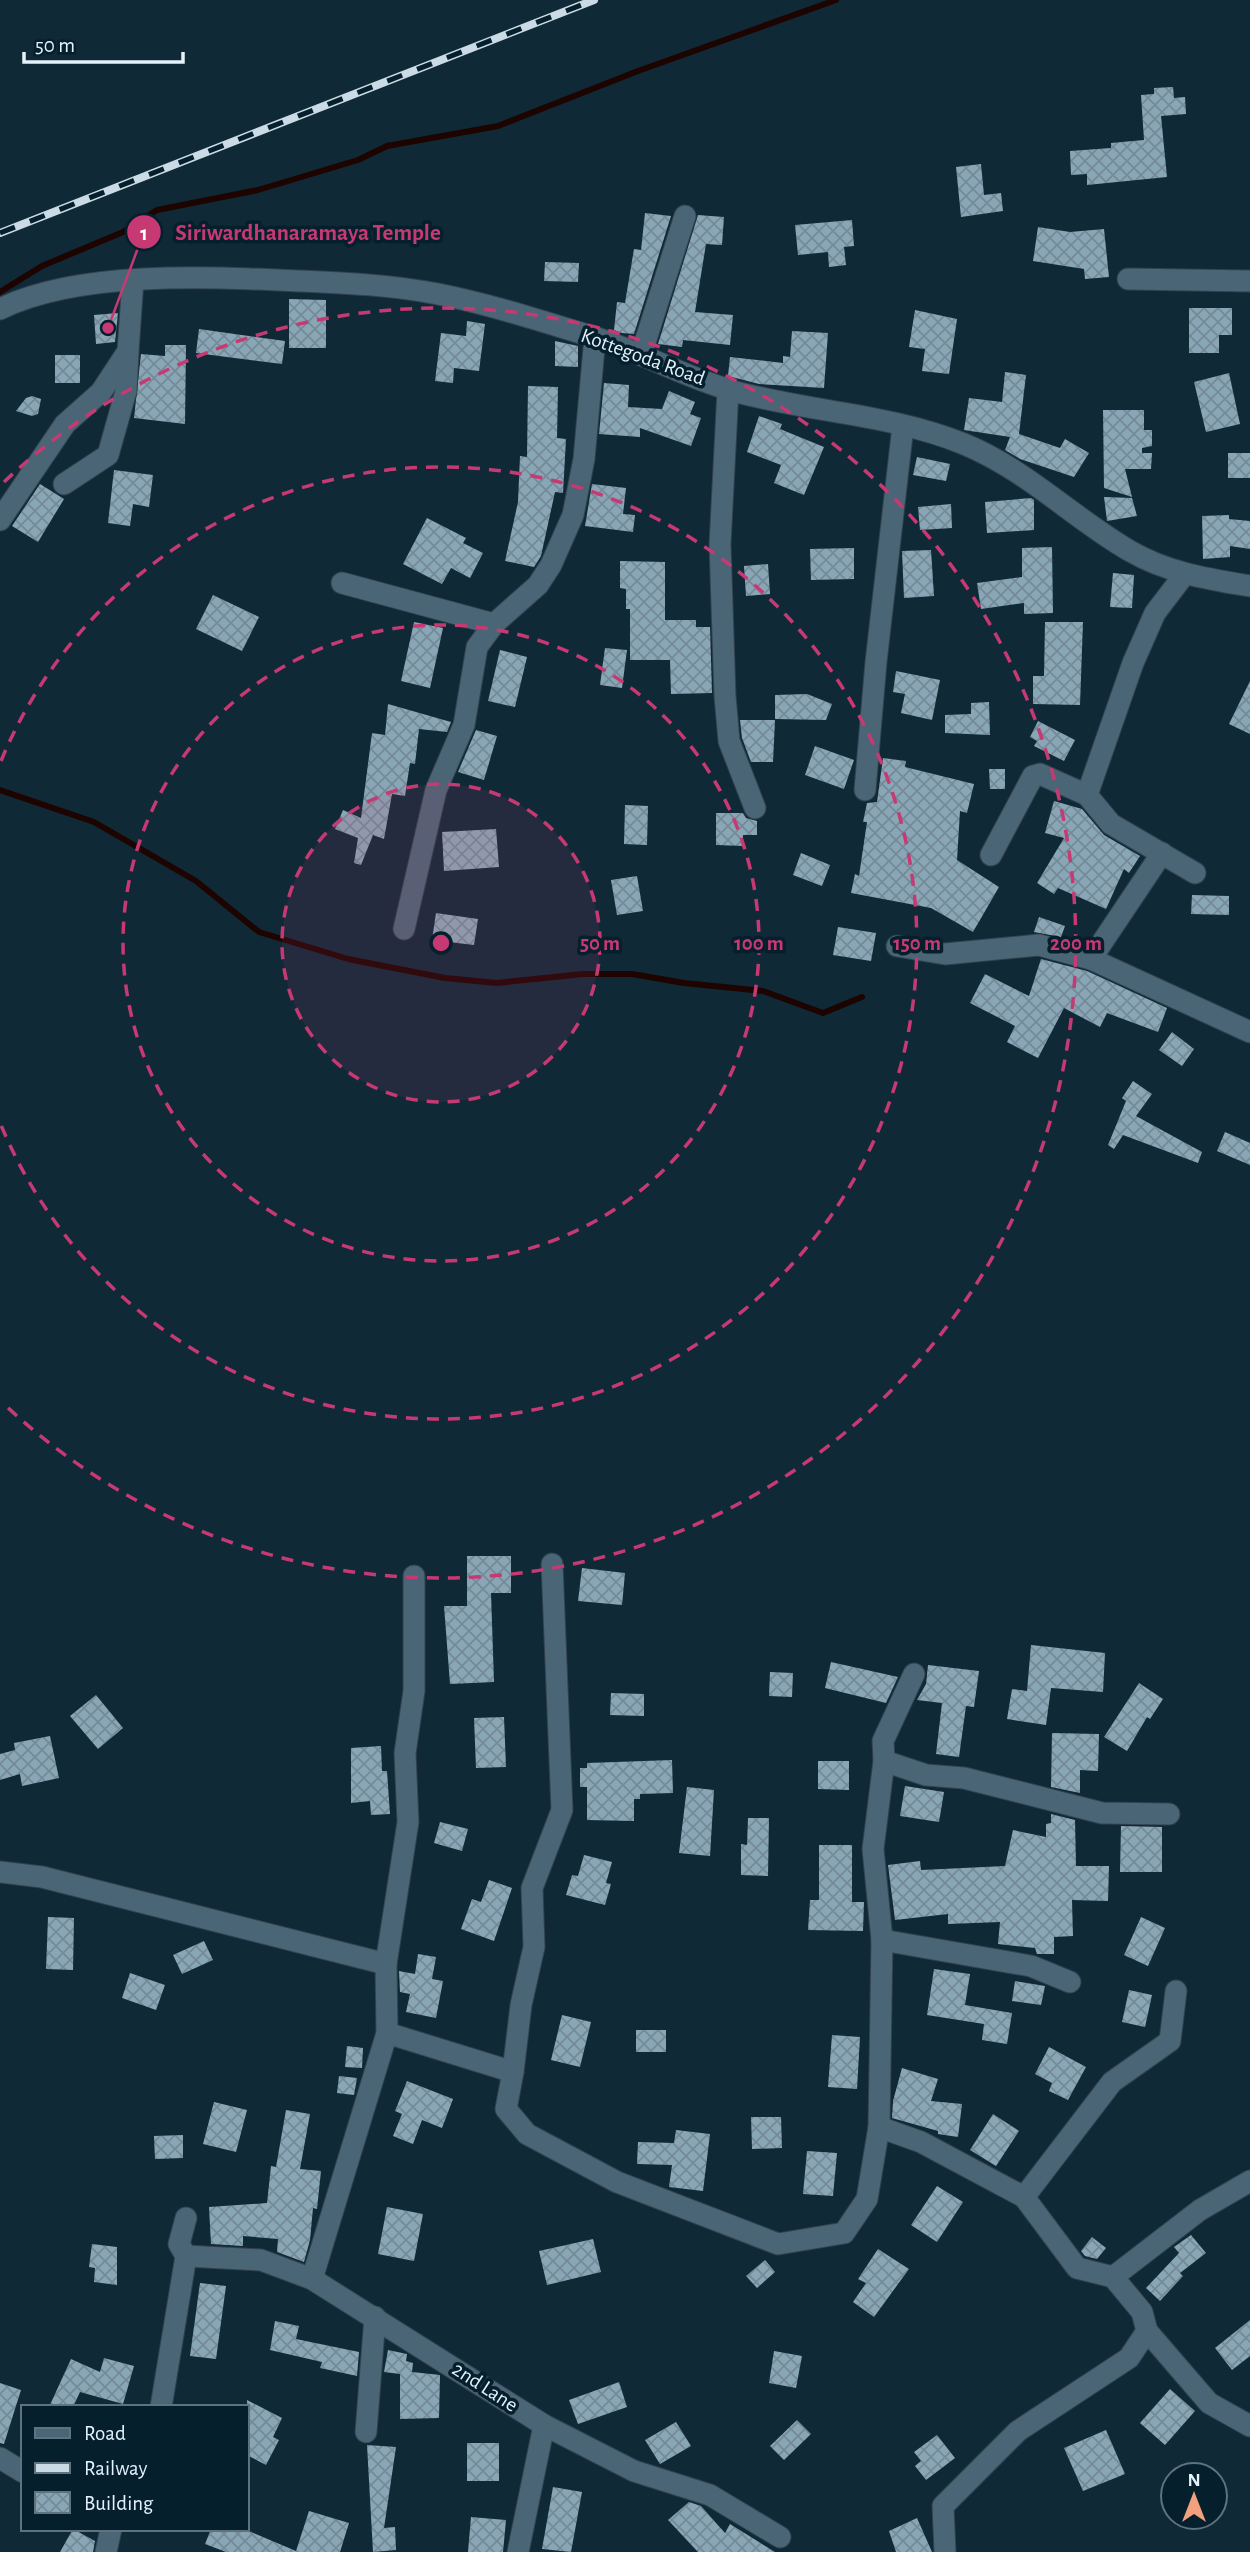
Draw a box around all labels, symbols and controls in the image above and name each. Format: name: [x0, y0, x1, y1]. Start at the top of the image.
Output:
scale bar: [24, 21, 184, 65]
text: 50 m: [35, 35, 75, 56]
callout: Siriwardhanaramaya Temple: [127, 210, 455, 254]
text: Siriwardhanaramaya Temple: [175, 222, 441, 245]
text: 1: [140, 223, 148, 244]
street label: Kottegoda Road: [578, 325, 708, 389]
centre of rings: [429, 931, 453, 955]
text: 50 m: [580, 933, 620, 954]
text: 100 m: [734, 933, 784, 954]
text: 150 m: [893, 933, 941, 954]
text: 200 m: [1050, 933, 1102, 954]
street label: 2nd Lane: [448, 2358, 522, 2416]
legend: [21, 2405, 248, 2531]
text: Road: [84, 2423, 126, 2444]
text: Railway: [84, 2458, 147, 2479]
north arrow: [1159, 2461, 1229, 2531]
text: N: [1187, 2471, 1201, 2490]
text: Building: [84, 2493, 154, 2514]

